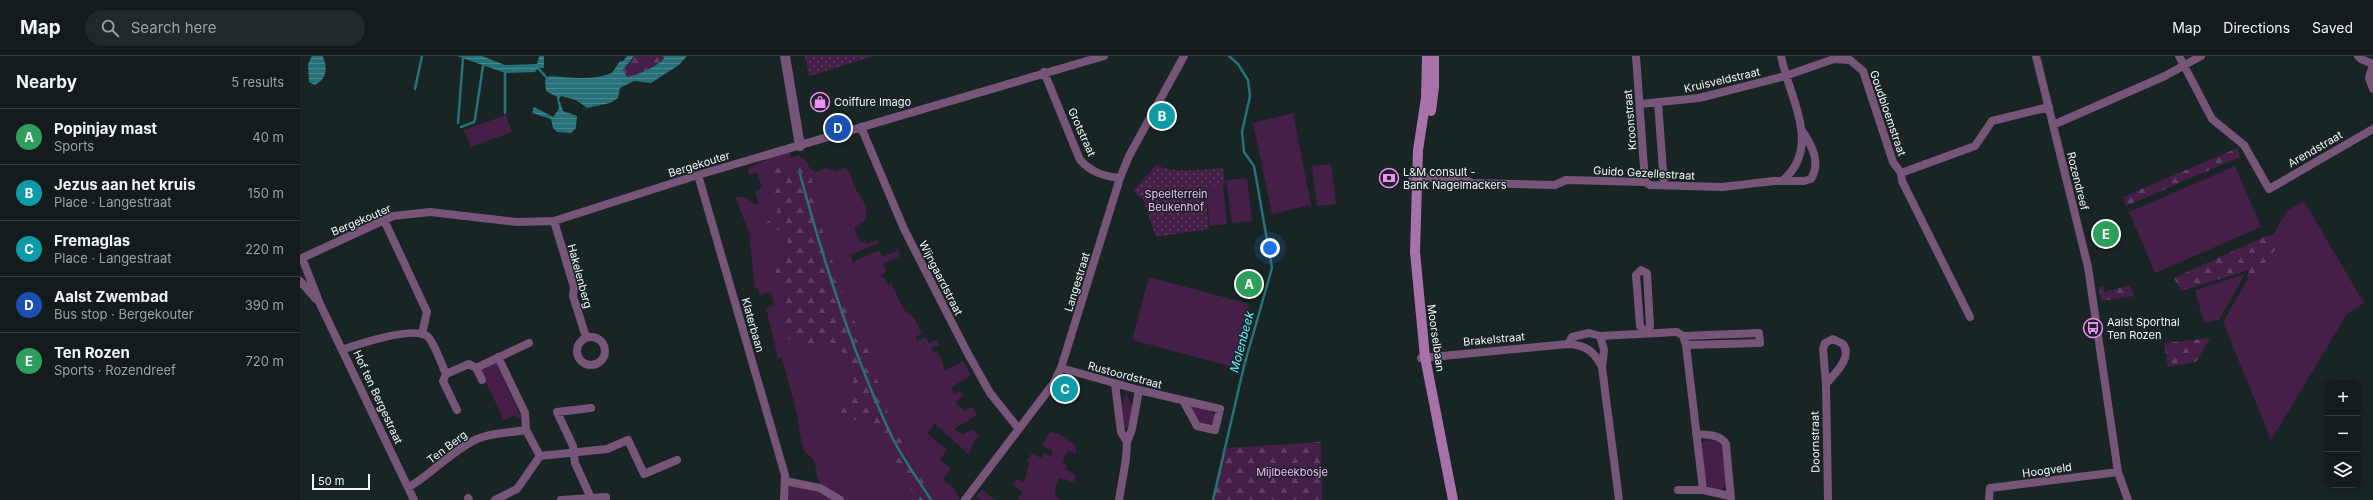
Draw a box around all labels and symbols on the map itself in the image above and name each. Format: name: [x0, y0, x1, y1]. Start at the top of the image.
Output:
street label: Kruisveldstraat: [1683, 64, 1762, 96]
street label: Goudbloemstraat: [1867, 68, 1909, 158]
street label: Kroonstraat: [1620, 89, 1640, 151]
shop icon: Coiffure Imago: [809, 91, 831, 113]
place label: Coiffure Imago: [834, 95, 911, 109]
pin: B: [1149, 101, 1175, 131]
street label: Grotstraat: [1065, 106, 1099, 159]
pin: D: [825, 113, 851, 143]
street label: Arendstraat: [2285, 128, 2345, 170]
street label: Bergekouter: [667, 148, 731, 180]
street label: Rozendreef: [2064, 150, 2092, 212]
street label: Guido Gezellestraat: [1593, 163, 1696, 183]
place label: L&M consult - Bank Nagelmackers: [1403, 165, 1507, 192]
bank icon: L&M consult - Bank Nagelmackers: [1378, 167, 1400, 189]
park label: Speelterrein Beukenhof: [1144, 187, 1208, 214]
street label: Bergekouter: [329, 201, 393, 239]
pin: E: [2093, 219, 2119, 249]
street label: Wijngaardstraat: [916, 238, 966, 318]
your location: [1260, 238, 1280, 258]
street label: Hakelenberg: [565, 242, 595, 310]
street label: Langestraat: [1061, 250, 1093, 313]
pin: A: [1236, 269, 1262, 299]
street label: Klaterbaan: [739, 296, 767, 354]
street label: Moorselbaan: [1424, 303, 1448, 373]
water label: Molenbeek: [1226, 309, 1257, 374]
place label: Aalst Sporthal Ten Rozen: [2107, 315, 2180, 342]
bus stop icon: Aalst Sporthal Ten Rozen: [2082, 317, 2104, 339]
street label: Brakelstraat: [1463, 329, 1526, 349]
street label: Hof ten Bergestraat: [350, 348, 406, 446]
street label: Rustoordstraat: [1086, 358, 1164, 392]
pin: C: [1052, 374, 1078, 404]
street label: Doornstraat: [1807, 411, 1823, 473]
street label: Ten Berg: [424, 427, 470, 467]
street label: Hoogveld: [2021, 460, 2073, 480]
park label: Mijlbeekbosje: [1256, 465, 1328, 479]
scale bar: [312, 472, 370, 491]

